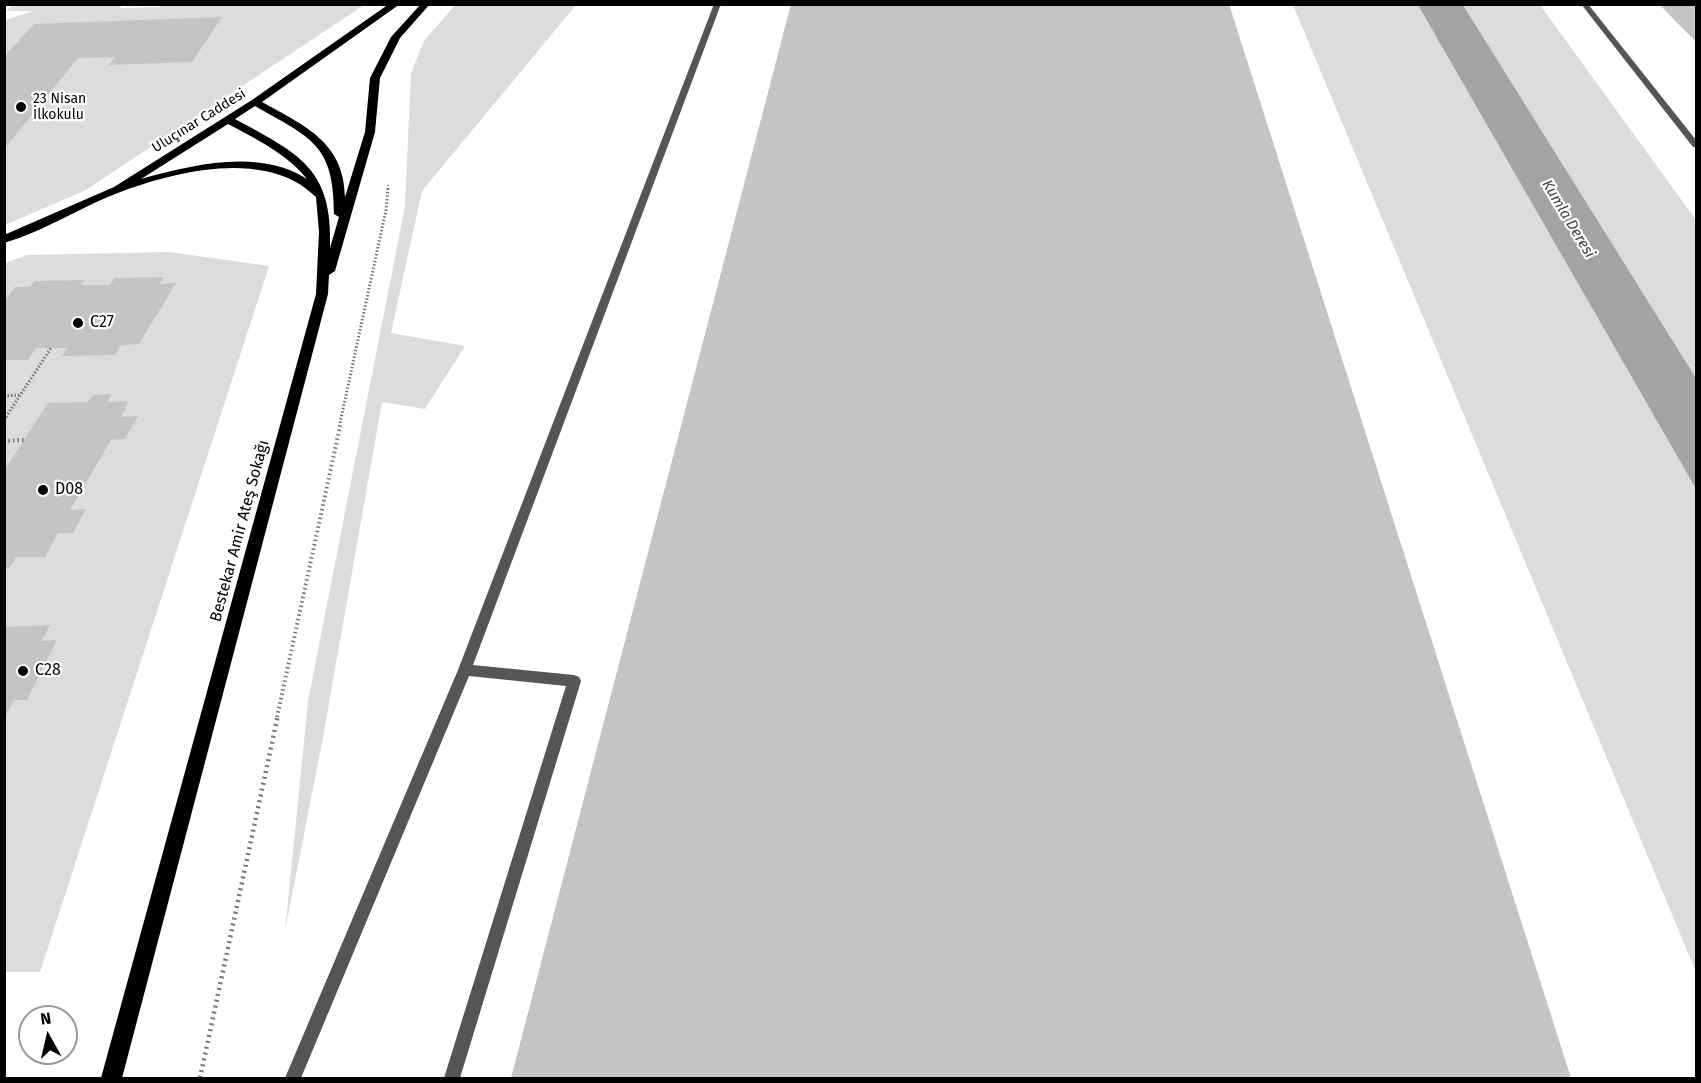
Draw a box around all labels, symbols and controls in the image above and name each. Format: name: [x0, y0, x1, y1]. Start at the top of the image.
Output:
street label: Uluçınar Caddesi: [149, 85, 249, 157]
place label: 23 Nisan İlkokulu: [33, 91, 86, 124]
marker: 23 Nisan İlkokulu: [14, 100, 28, 114]
water label: Kumla Deresi: [1538, 177, 1598, 261]
place label: C27: [90, 313, 114, 333]
marker: C27: [71, 316, 85, 330]
street label: Bestekar Amir Ateş Sokağı: [206, 438, 274, 624]
place label: D08: [55, 480, 83, 500]
marker: D08: [36, 483, 50, 497]
place label: C28: [35, 661, 61, 681]
marker: C28: [16, 664, 30, 678]
north arrow: [18, 1005, 78, 1065]
text: N: [39, 1009, 52, 1029]

